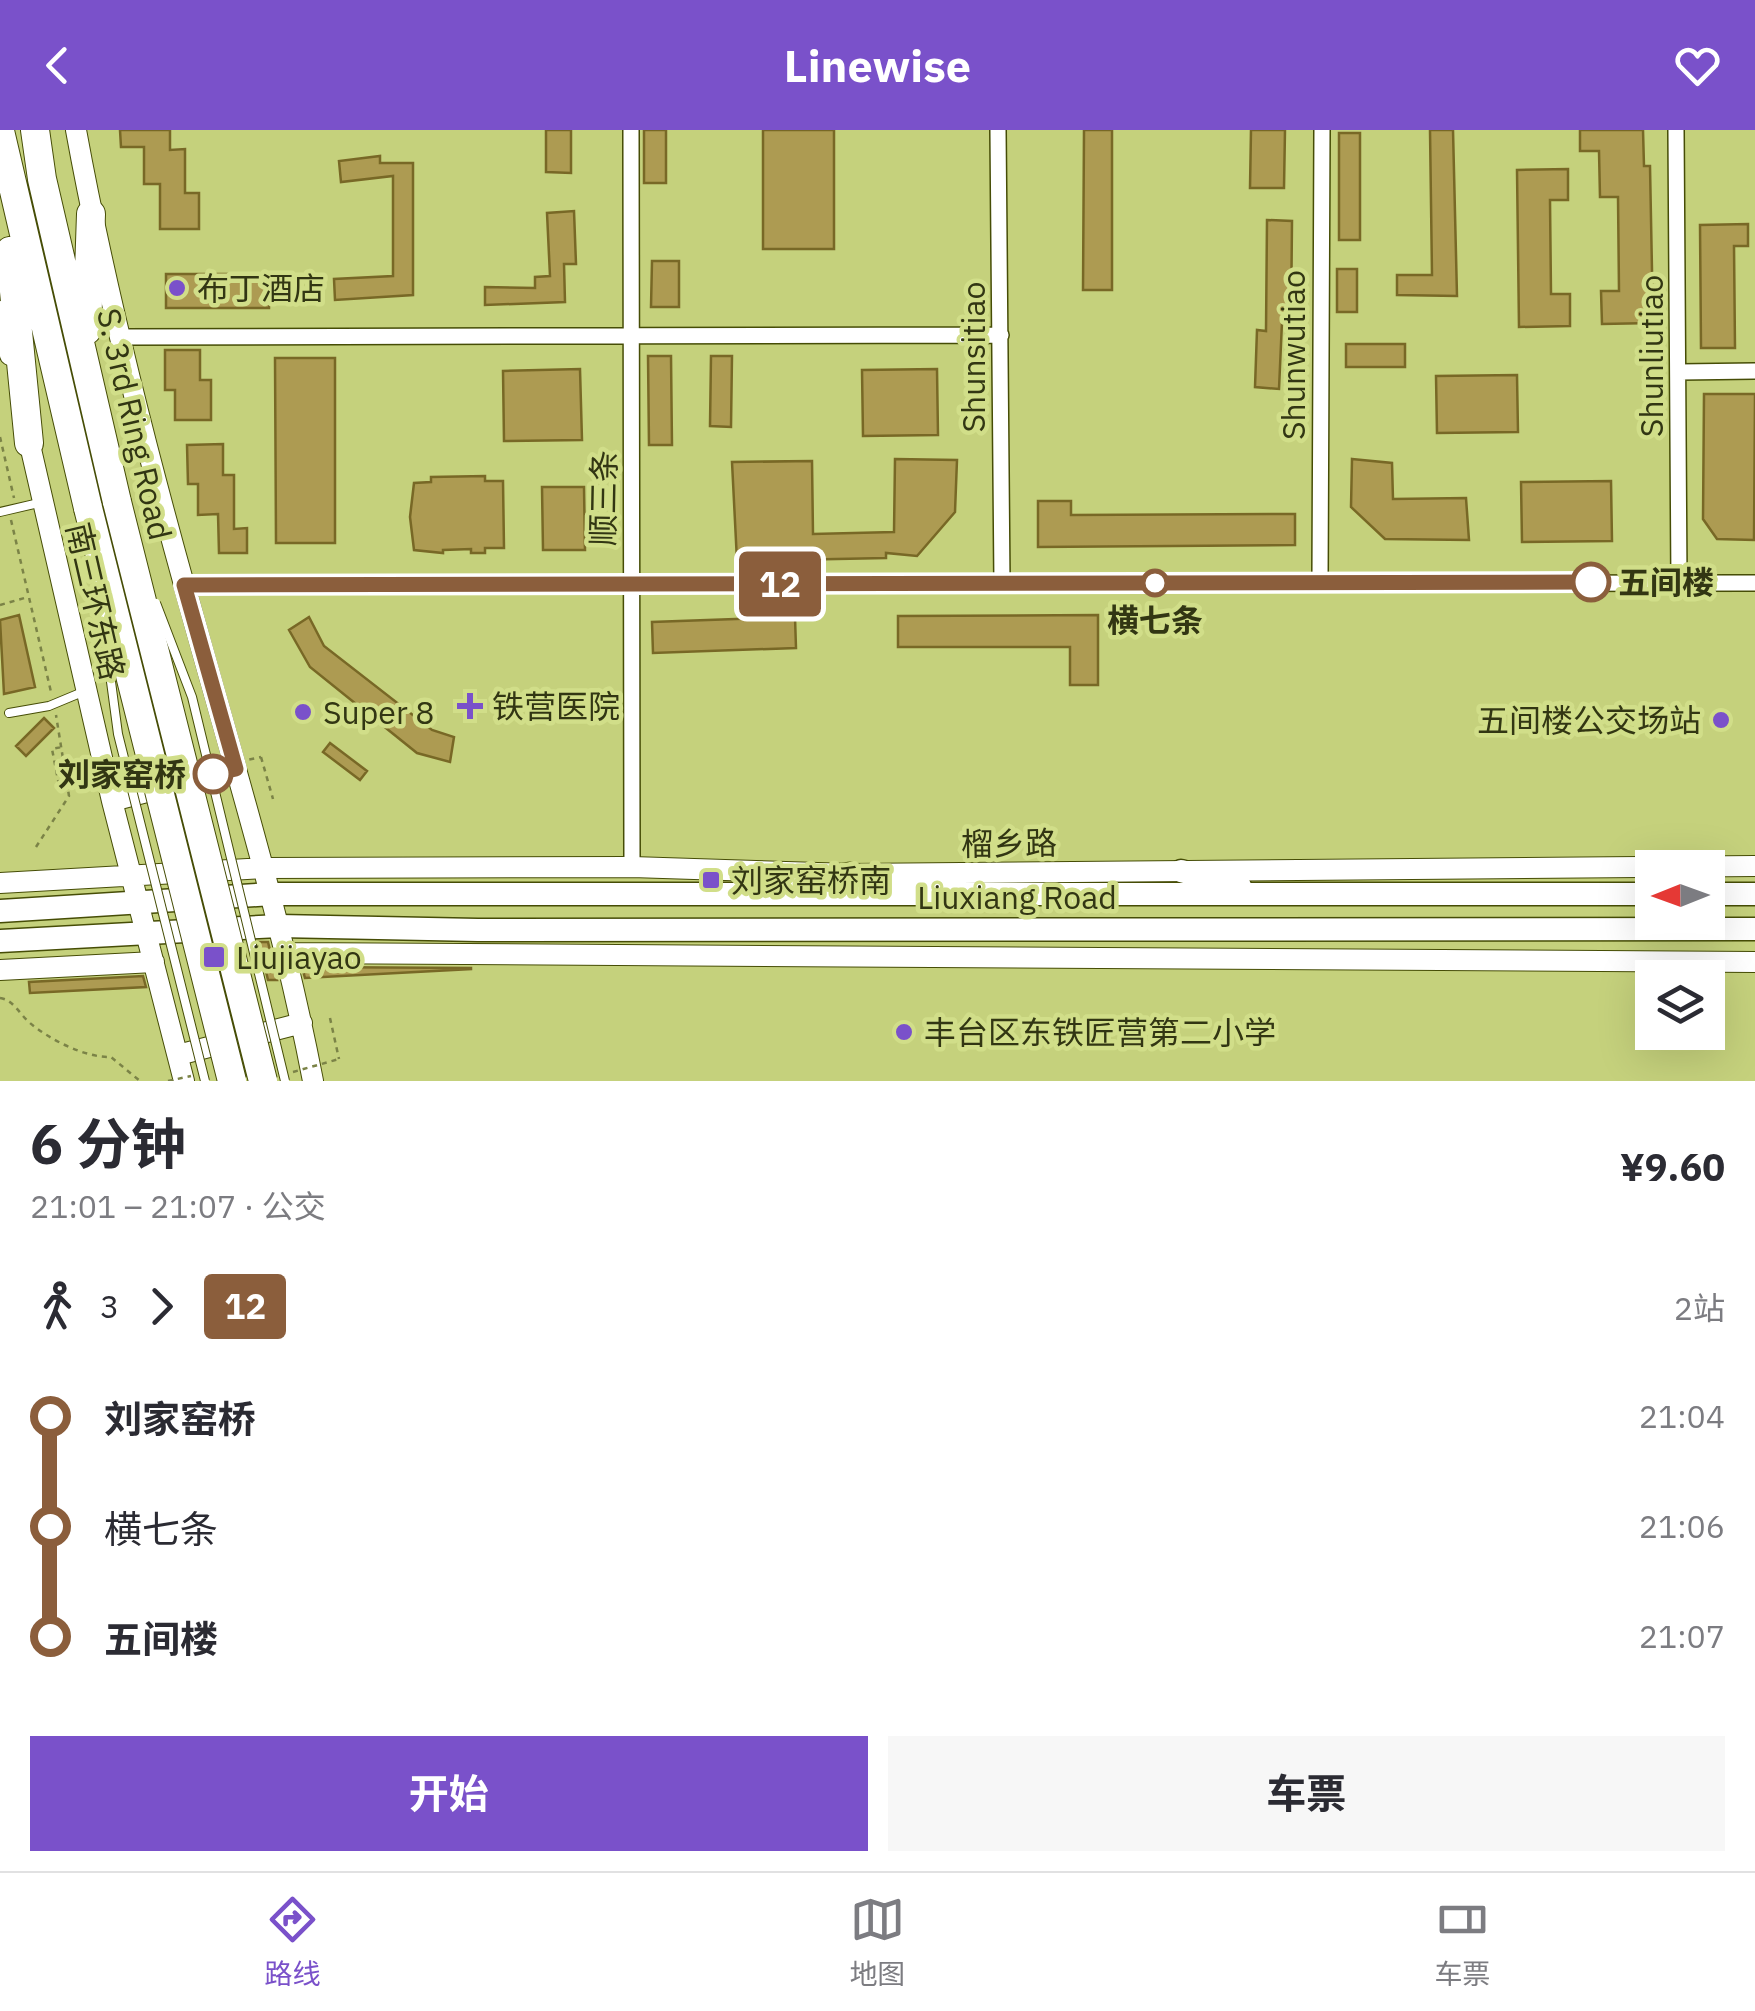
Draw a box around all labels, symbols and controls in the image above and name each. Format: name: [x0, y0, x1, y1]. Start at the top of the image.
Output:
text: Linewise: [784, 36, 971, 94]
icon: back: [30, 38, 85, 93]
icon: heart: [1670, 38, 1725, 93]
place label: 布丁酒店: [197, 267, 325, 309]
street label: Shunwutiao: [1272, 270, 1314, 440]
street label: Shunliutiao: [1630, 275, 1672, 437]
marker: 布丁酒店: [166, 277, 188, 299]
street label: Shunsitiao: [952, 282, 994, 432]
street label: S. 3rd Ring Road: [88, 304, 182, 544]
street label: 顺三条: [581, 450, 625, 546]
street label: 南三环东路: [58, 518, 134, 684]
line badge: 12: [735, 552, 825, 616]
text: 12: [759, 561, 801, 607]
place label: 五间楼: [1618, 561, 1714, 603]
marker: 五间楼: [1572, 563, 1610, 601]
marker: 横七条: [1142, 570, 1168, 596]
place label: 横七条: [1107, 599, 1203, 641]
place label: 铁营医院: [492, 685, 620, 727]
place label: Super 8: [323, 691, 434, 733]
marker: 铁营医院: [457, 693, 483, 719]
place label: 五间楼公交场站: [1477, 699, 1701, 741]
marker: Super 8: [292, 701, 314, 723]
marker: 五间楼公交场站: [1710, 709, 1732, 731]
place label: 刘家窑桥: [58, 753, 186, 795]
marker: 刘家窑桥: [194, 755, 232, 793]
street label: 榴乡路: [961, 821, 1057, 865]
north arrow: [1635, 850, 1725, 940]
map controls: [1635, 850, 1725, 1050]
place label: 刘家窑桥南: [731, 859, 891, 901]
marker: 刘家窑桥南: [700, 869, 722, 891]
street label: Liuxiang Road: [917, 876, 1117, 918]
place label: Liujiayao: [236, 936, 362, 978]
marker: Liujiayao: [201, 944, 227, 970]
button: layers: [1635, 960, 1725, 1050]
place label: 丰台区东铁匠营第二小学: [924, 1011, 1276, 1053]
marker: 丰台区东铁匠营第二小学: [893, 1021, 915, 1043]
text: 6 分钟: [30, 1108, 186, 1179]
text: ¥9.60: [1620, 1142, 1725, 1191]
text: 21:01 – 21:07 · 公交: [30, 1185, 326, 1227]
icon: walk: [30, 1279, 85, 1334]
icon: forward: [134, 1279, 189, 1334]
text: 12: [224, 1283, 266, 1329]
text: 3: [100, 1285, 119, 1327]
text: 2站: [1674, 1287, 1725, 1329]
text: 刘家窑桥: [104, 1394, 256, 1443]
text: 21:04: [1639, 1395, 1725, 1437]
text: 横七条: [104, 1504, 218, 1553]
text: 21:06: [1639, 1505, 1725, 1547]
text: 五间楼: [104, 1614, 218, 1663]
text: 21:07: [1639, 1615, 1725, 1657]
button: 开始: [30, 1736, 868, 1851]
button: 车票: [888, 1736, 1725, 1851]
tab: 路线: [264, 1892, 321, 1992]
tab: 地图: [849, 1892, 906, 1992]
tab: 车票: [1434, 1892, 1491, 1992]

